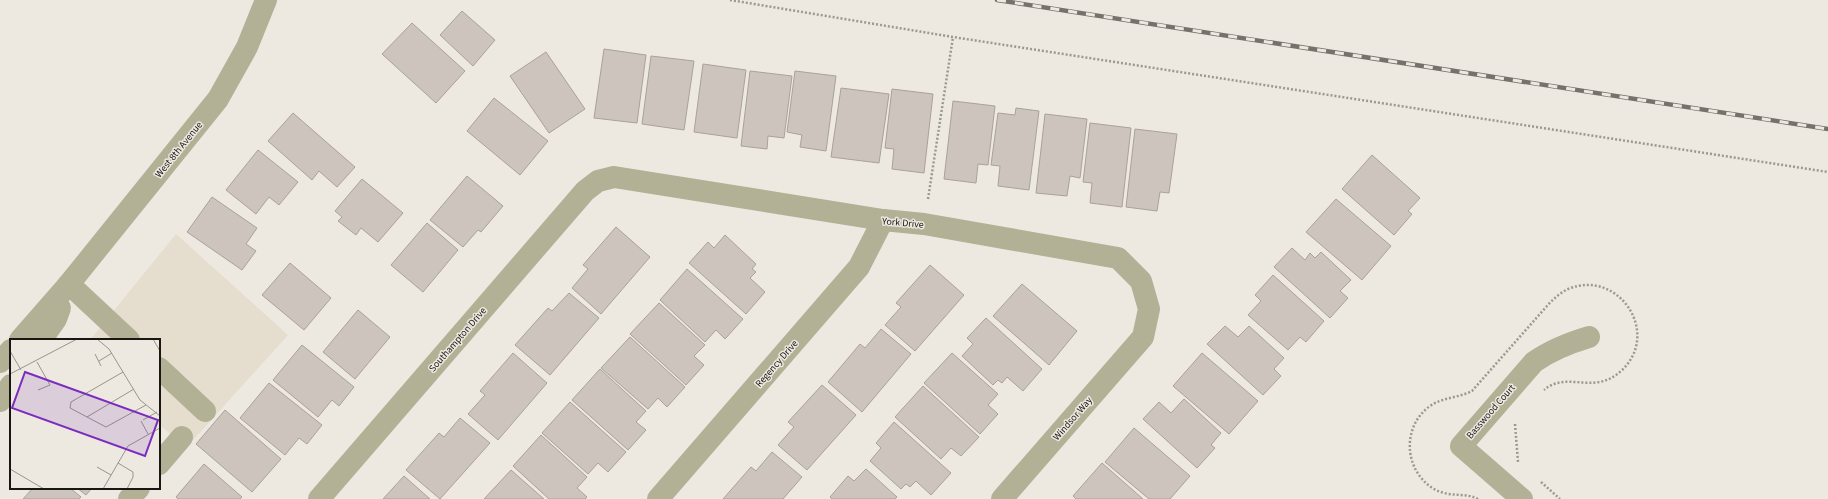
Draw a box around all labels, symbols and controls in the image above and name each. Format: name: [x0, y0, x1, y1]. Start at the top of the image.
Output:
street label: West 8th Avenue: [152, 118, 206, 181]
street label: York Drive: [880, 214, 924, 232]
street label: Southampton Drive: [426, 304, 490, 375]
street label: Regency Drive: [752, 337, 801, 390]
inset map: [10, 339, 160, 489]
street label: Basswood Court: [1463, 381, 1519, 442]
street label: Windsor Way: [1050, 394, 1096, 444]

